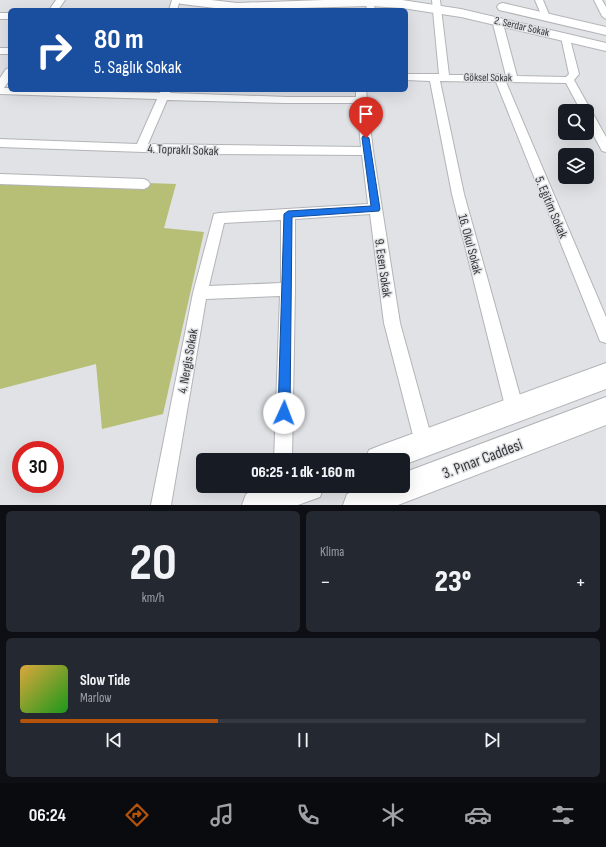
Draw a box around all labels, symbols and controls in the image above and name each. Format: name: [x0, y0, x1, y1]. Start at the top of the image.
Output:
street label: 2. Serdar Sokak: [493, 14, 551, 39]
text: 80 m: [94, 23, 143, 56]
icon: right: [28, 24, 80, 76]
text: 5. Sağlık Sokak: [94, 57, 182, 78]
street label: Göksel Sokak: [464, 71, 513, 84]
pin: [349, 97, 383, 138]
icon: arrive: [355, 103, 377, 125]
map controls: [558, 104, 594, 184]
button: search: [558, 104, 594, 140]
street label: 4. Topraklı Sokak: [147, 141, 219, 159]
button: layers: [558, 148, 594, 184]
street label: 5. Eğitim Sokak: [531, 174, 571, 241]
street label: 16. Okul Sokak: [454, 212, 486, 276]
street label: 9. Esen Sokak: [371, 238, 395, 298]
street label: 4. Nergis Sokak: [174, 328, 202, 395]
position arrow: [263, 392, 305, 434]
street label: 3. Pınar Caddesi: [440, 435, 525, 483]
speed limit sign: 30: [12, 441, 64, 493]
text: 06:25 · 1 dk · 160 m: [251, 463, 355, 482]
text: 20: [129, 532, 177, 595]
text: Klima: [320, 544, 344, 560]
text: 23°: [435, 564, 471, 600]
text: −: [320, 569, 331, 596]
text: +: [575, 569, 586, 596]
text: km/h: [142, 590, 164, 606]
text: Slow Tide: [80, 671, 130, 690]
text: Marlow: [80, 690, 112, 706]
icon: previous: [103, 729, 125, 751]
icon: pause: [292, 729, 314, 751]
icon: next: [481, 729, 503, 751]
icon: directions: [123, 801, 151, 829]
icon: music: [208, 801, 236, 829]
icon: phone: [294, 801, 322, 829]
icon: climate: [379, 801, 407, 829]
icon: car: [464, 801, 492, 829]
icon: filters: [549, 801, 577, 829]
text: 06:24: [29, 805, 66, 826]

